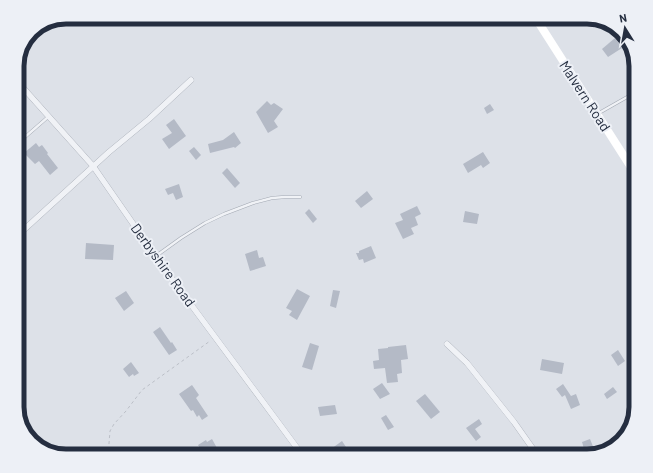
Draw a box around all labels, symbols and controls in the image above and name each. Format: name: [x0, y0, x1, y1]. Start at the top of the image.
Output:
north arrow: [605, 8, 645, 48]
text: N: [618, 11, 628, 25]
street label: Malvern Road: [556, 57, 615, 134]
street label: Derbyshire Road: [127, 220, 199, 310]

